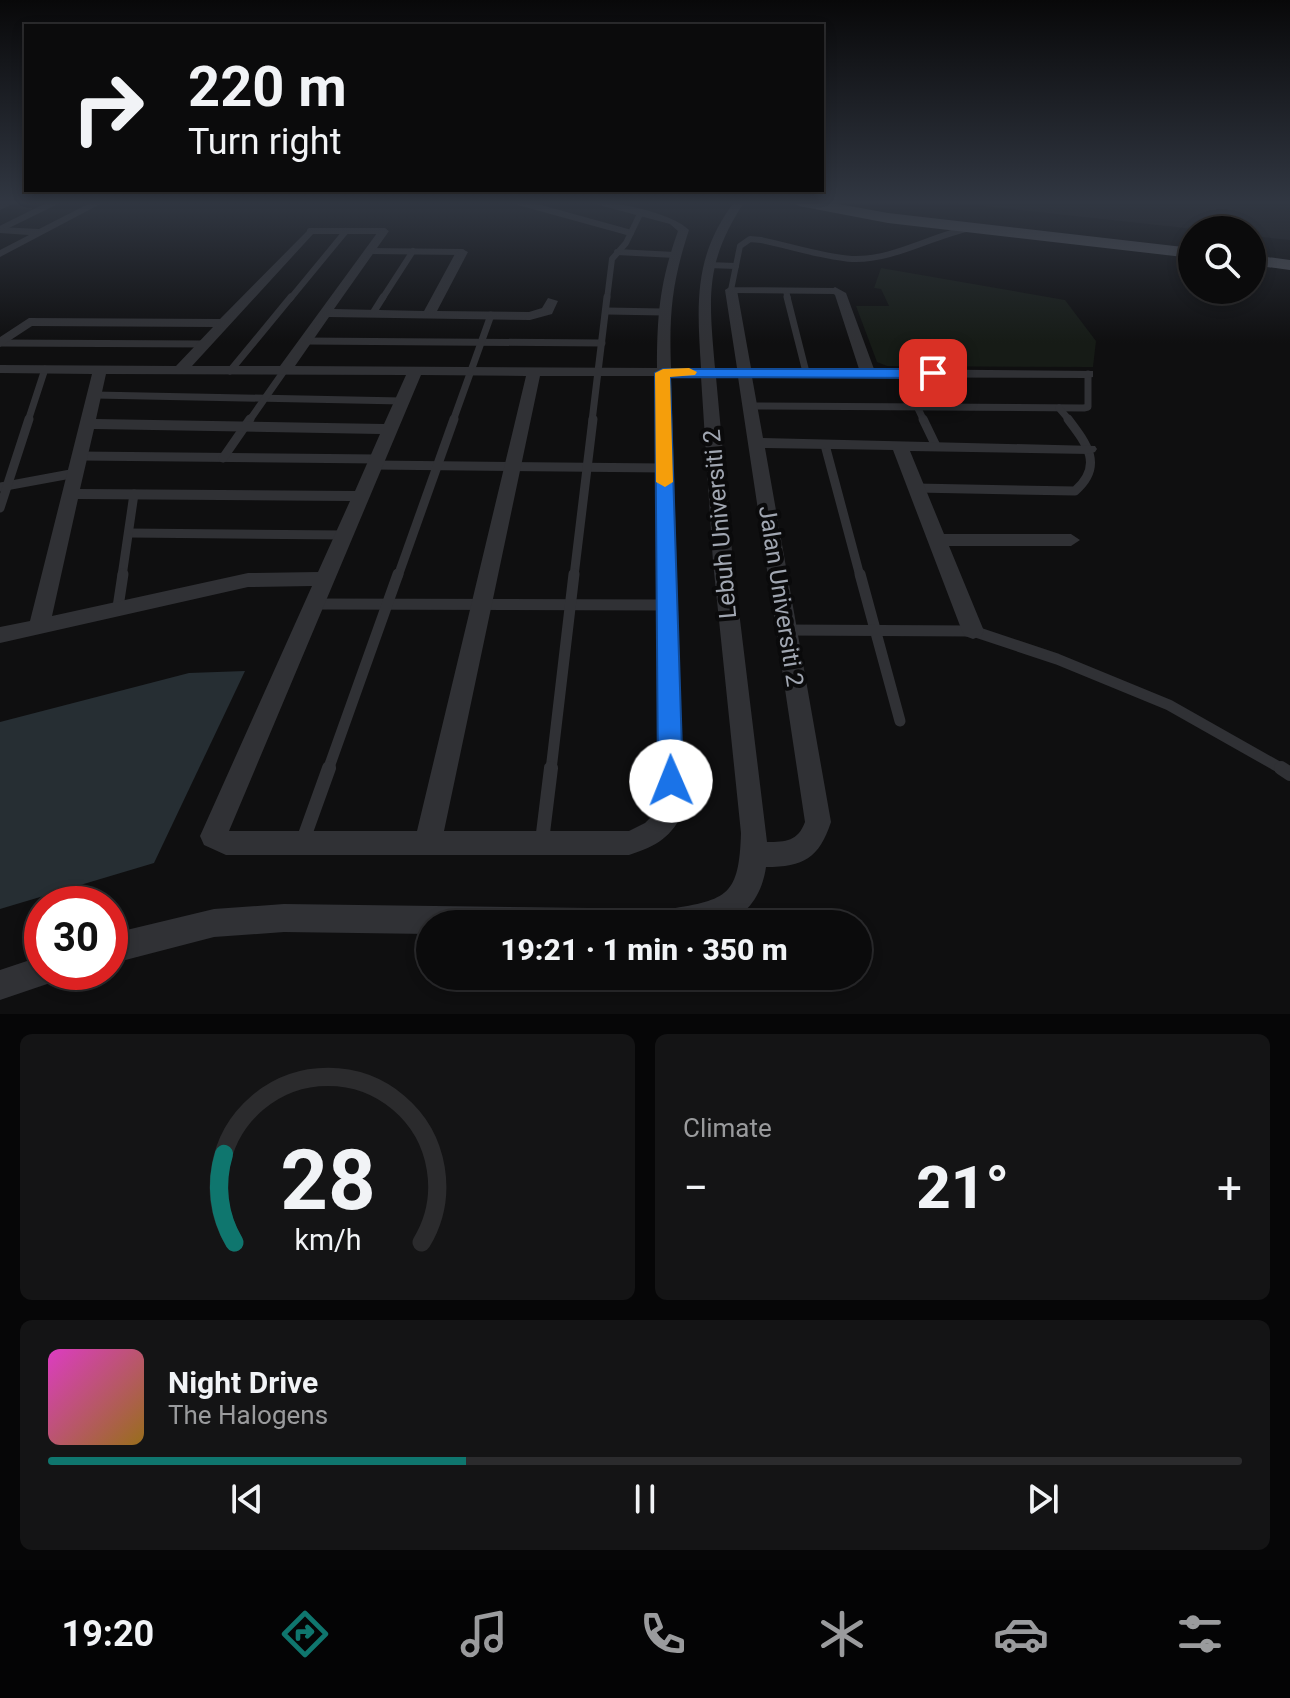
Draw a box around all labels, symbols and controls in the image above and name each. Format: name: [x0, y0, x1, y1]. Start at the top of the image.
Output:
text: 220 m: [188, 54, 347, 120]
icon: right: [56, 56, 160, 160]
text: Turn right: [188, 121, 341, 163]
map controls: [1178, 216, 1266, 304]
button: search: [1178, 216, 1266, 304]
pin: [899, 339, 967, 407]
icon: arrive: [911, 351, 955, 395]
street label: Lebuh Universiti 2: [698, 428, 742, 620]
street label: Jalan Universiti 2: [753, 504, 809, 688]
position arrow: [629, 739, 713, 823]
speed limit sign: 30: [24, 886, 128, 990]
text: 19:21 · 1 min · 350 m: [500, 932, 788, 967]
text: Climate: [683, 1113, 772, 1143]
text: 28: [280, 1132, 375, 1229]
text: 21°: [916, 1152, 1009, 1223]
text: −: [683, 1162, 708, 1214]
text: +: [1217, 1162, 1242, 1214]
text: km/h: [294, 1223, 361, 1257]
text: Night Drive: [168, 1365, 318, 1400]
text: The Halogens: [168, 1400, 328, 1430]
icon: previous: [225, 1477, 269, 1521]
icon: pause: [623, 1477, 667, 1521]
icon: next: [1021, 1477, 1065, 1521]
icon: directions: [277, 1606, 333, 1662]
icon: music: [456, 1606, 512, 1662]
icon: phone: [635, 1606, 691, 1662]
icon: climate: [814, 1606, 870, 1662]
icon: car: [993, 1606, 1049, 1662]
icon: filters: [1172, 1606, 1228, 1662]
text: 19:20: [62, 1613, 154, 1655]

